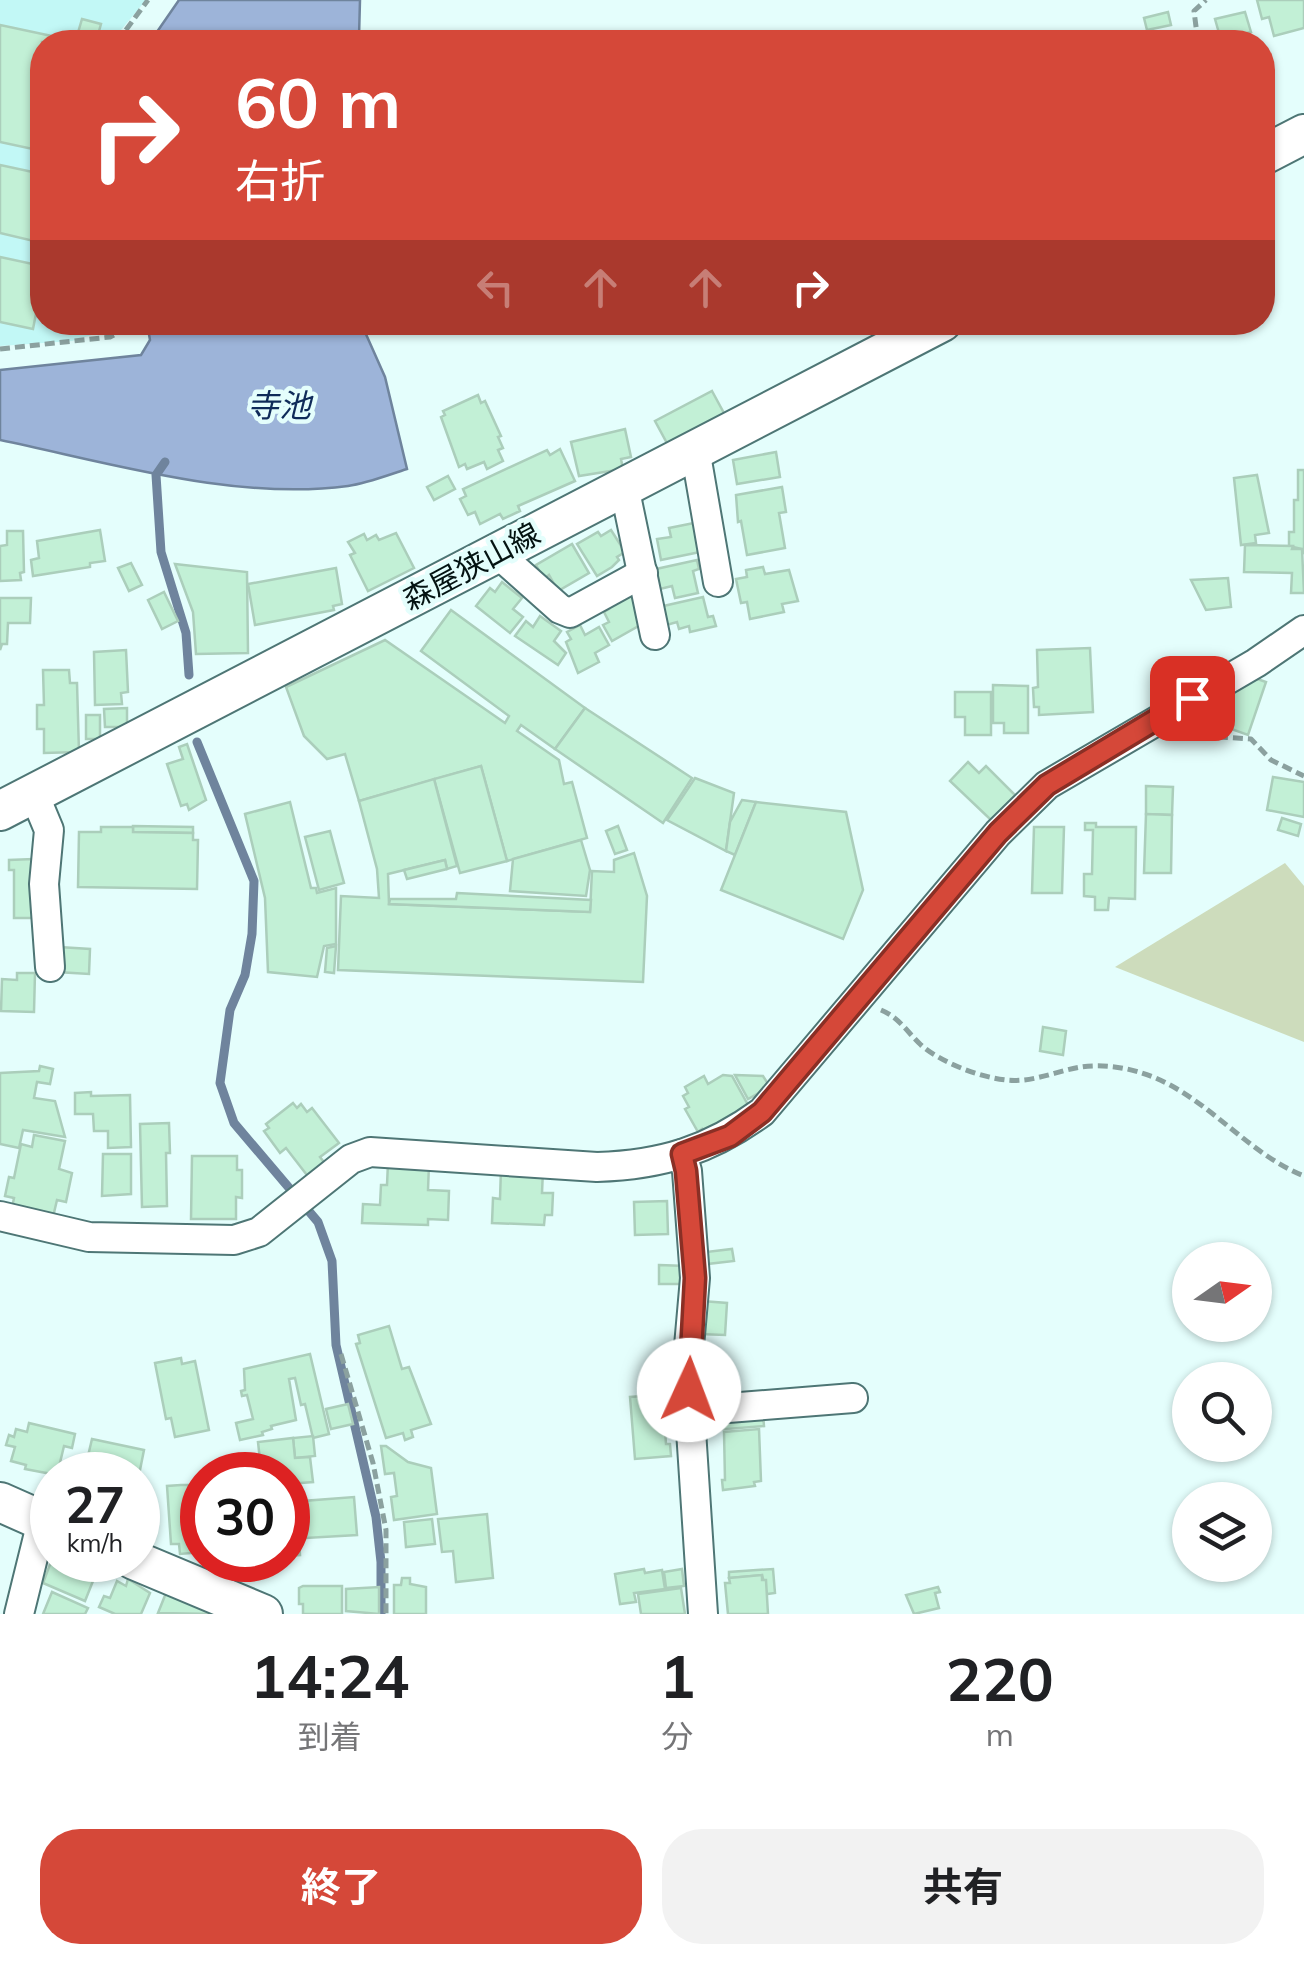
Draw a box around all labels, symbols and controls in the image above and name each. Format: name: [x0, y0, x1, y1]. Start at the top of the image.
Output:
text: 60 m: [235, 58, 401, 146]
icon: right: [70, 70, 200, 200]
text: 右折: [235, 152, 325, 208]
icon: left: [468, 260, 523, 315]
icon: ahead: [573, 260, 628, 315]
icon: ahead: [678, 260, 733, 315]
icon: right: [783, 260, 838, 315]
water label: 寺池: [247, 385, 314, 425]
street label: 森屋狭山線: [396, 514, 546, 618]
pin: [1150, 656, 1235, 741]
icon: arrive: [1165, 671, 1220, 726]
north arrow: [1172, 1242, 1272, 1342]
map controls: [1172, 1242, 1272, 1582]
position arrow: [637, 1338, 741, 1442]
button: search: [1172, 1362, 1272, 1462]
speed limit sign: 30: [180, 1452, 310, 1582]
text: 27: [65, 1473, 125, 1536]
button: layers: [1172, 1482, 1272, 1582]
text: km/h: [67, 1527, 123, 1558]
text: 14:24: [250, 1638, 409, 1713]
text: 1: [659, 1638, 695, 1713]
text: 220: [946, 1641, 1054, 1716]
text: m: [986, 1714, 1014, 1754]
text: 到着: [298, 1716, 362, 1756]
text: 分: [661, 1716, 693, 1756]
button: 終了: [40, 1829, 642, 1944]
button: 共有: [662, 1829, 1264, 1944]

